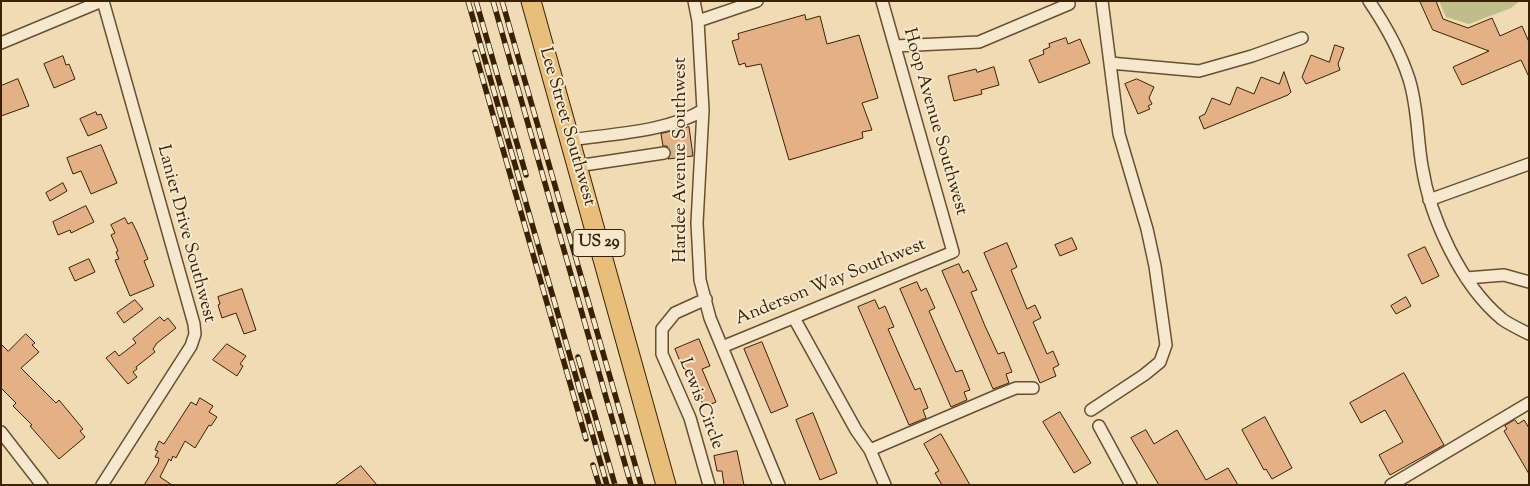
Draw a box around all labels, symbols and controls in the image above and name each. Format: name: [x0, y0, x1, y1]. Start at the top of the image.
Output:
street label: Hoop Avenue Southwest: [897, 26, 971, 218]
street label: Lee Street Southwest: [533, 45, 599, 209]
street label: Hardee Avenue Southwest: [671, 57, 693, 263]
street label: Lanier Drive Southwest: [151, 143, 219, 325]
road number: US 29: [573, 230, 625, 256]
street label: Anderson Way Southwest: [733, 235, 929, 331]
street label: Lewis Circle: [673, 355, 727, 453]

